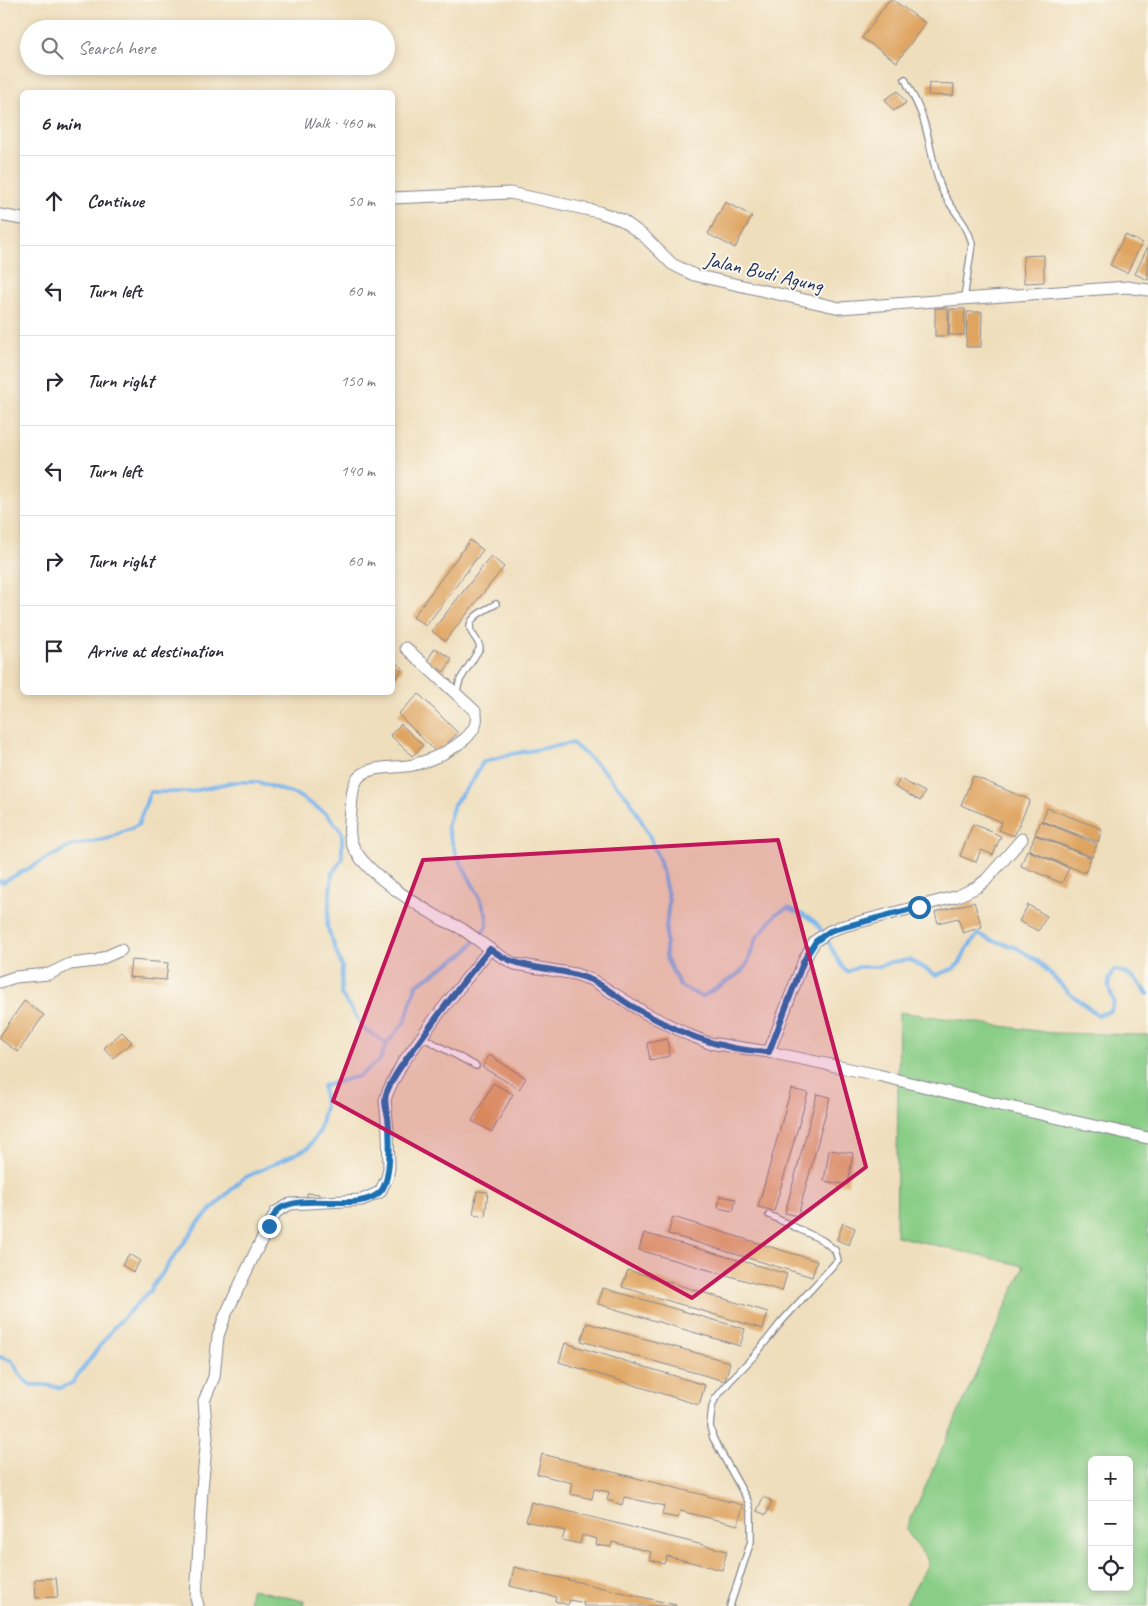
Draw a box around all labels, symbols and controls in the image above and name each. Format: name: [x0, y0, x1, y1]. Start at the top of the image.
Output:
search box: [20, 20, 395, 75]
icon: search: [38, 34, 66, 62]
text: Search here: [78, 36, 155, 60]
text: 6 min: [40, 110, 81, 136]
text: Walk · 460 m: [303, 113, 375, 133]
icon: ahead: [40, 187, 68, 215]
text: Continue: [87, 189, 144, 213]
text: 50 m: [348, 191, 375, 211]
street label: Jalan Budi Agung: [701, 246, 827, 299]
icon: left: [40, 277, 68, 305]
text: Turn left: [87, 279, 142, 303]
text: 60 m: [348, 281, 375, 301]
icon: right: [40, 367, 68, 395]
text: Turn right: [87, 369, 154, 393]
text: 150 m: [341, 371, 375, 391]
icon: left: [40, 457, 68, 485]
text: Turn left: [87, 459, 142, 483]
text: 140 m: [341, 461, 375, 481]
icon: right: [40, 547, 68, 575]
text: Turn right: [87, 549, 154, 573]
text: 60 m: [348, 551, 375, 571]
icon: arrive: [40, 637, 68, 665]
text: Arrive at destination: [87, 639, 223, 663]
route start: [908, 896, 931, 919]
route end: [258, 1215, 281, 1238]
map controls: [1088, 1456, 1133, 1591]
button: +: [1088, 1456, 1133, 1501]
button: −: [1088, 1501, 1133, 1546]
button: locate: [1088, 1546, 1133, 1591]

